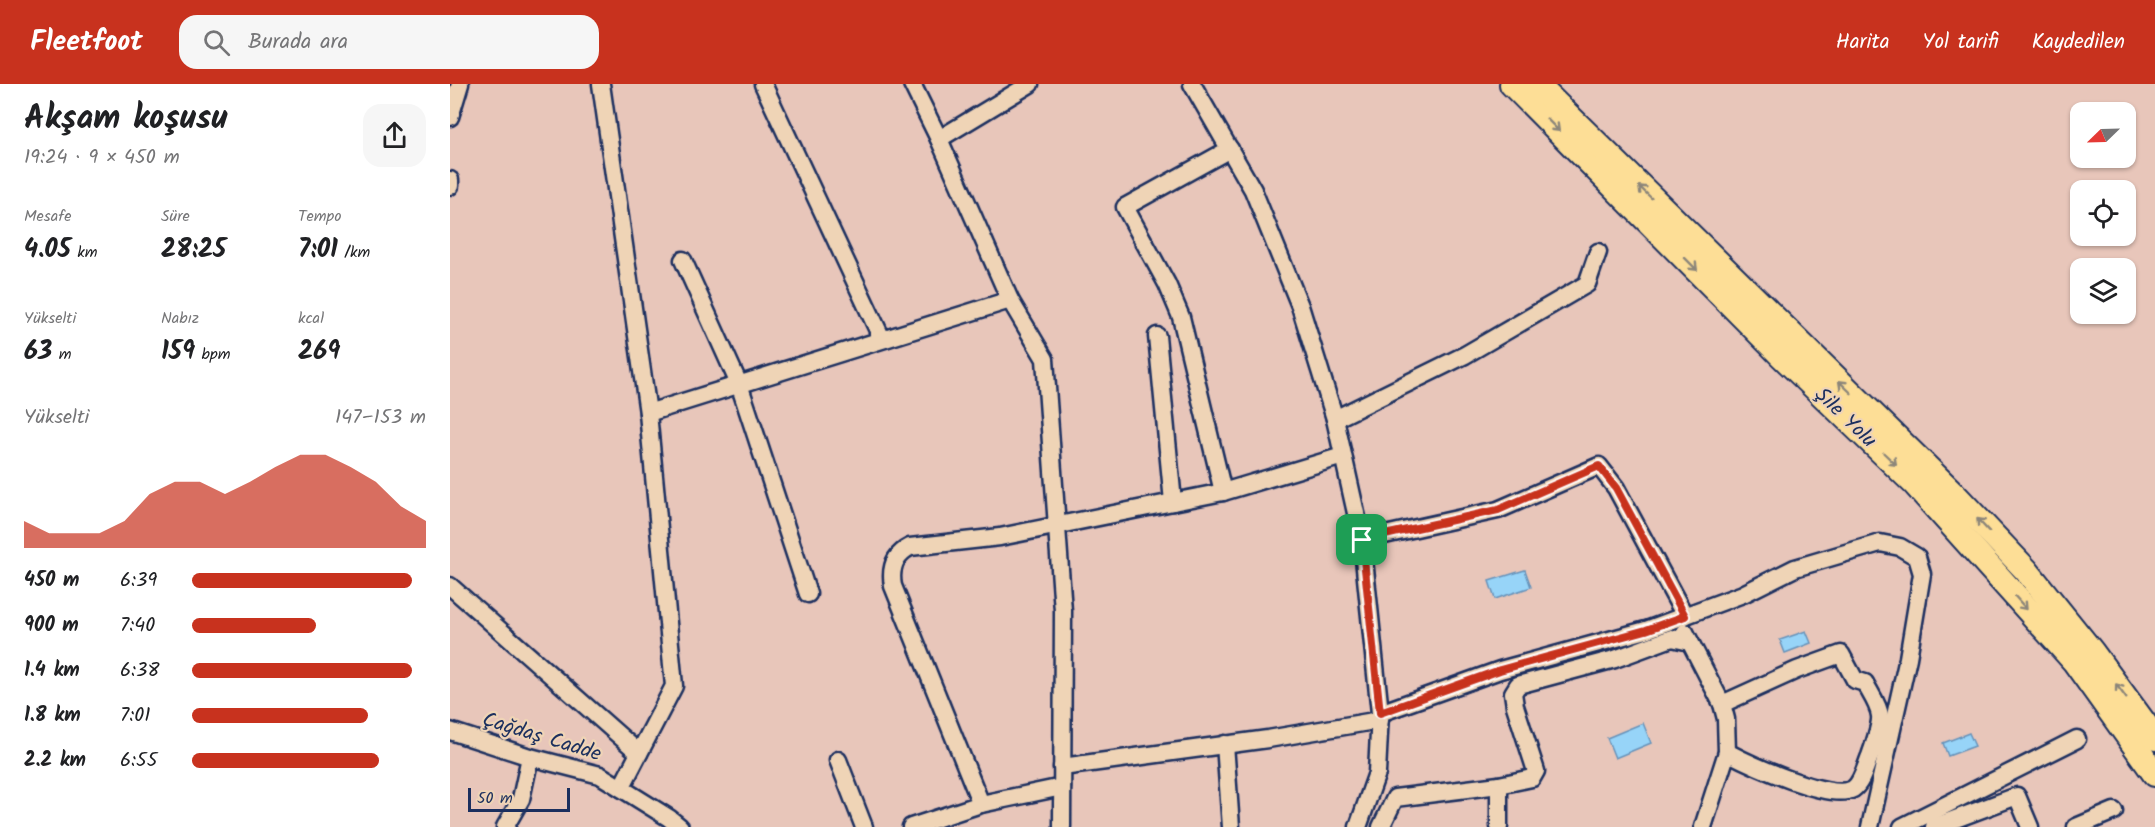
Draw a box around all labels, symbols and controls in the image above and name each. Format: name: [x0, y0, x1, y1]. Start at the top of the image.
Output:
search box: [179, 15, 599, 69]
text: Fleetfoot: [30, 20, 143, 65]
text: Burada ara: [248, 25, 348, 60]
icon: search: [200, 26, 233, 59]
text: Harita: [1836, 26, 1890, 59]
text: Yol tarifi: [1923, 26, 1999, 59]
text: Kaydedilen: [2032, 26, 2125, 59]
text: Akşam koşusu: [24, 93, 227, 146]
north arrow: [2070, 102, 2136, 168]
map controls: [2070, 102, 2136, 324]
button: share: [363, 104, 426, 167]
one-way arrow: [1546, 118, 1560, 133]
text: 19:24 · 9 × 450 m: [24, 142, 180, 174]
button: locate: [2070, 180, 2136, 246]
one-way arrow: [1638, 185, 1653, 199]
text: Mesafe: [24, 204, 71, 229]
text: Süre: [161, 204, 190, 229]
text: Tempo: [298, 204, 341, 229]
text: 4.05: [24, 229, 71, 271]
text: 28:25: [161, 229, 226, 271]
text: 7:01: [298, 229, 338, 271]
text: km: [71, 240, 97, 265]
text: /km: [338, 240, 370, 265]
one-way arrow: [1683, 256, 1698, 271]
button: layers: [2070, 258, 2136, 324]
text: Yükselti: [24, 306, 76, 331]
text: Nabız: [161, 306, 199, 331]
text: kcal: [298, 306, 324, 331]
text: 63: [24, 331, 52, 373]
text: 159: [161, 331, 195, 373]
text: 269: [298, 331, 340, 373]
text: m: [52, 342, 71, 367]
text: bpm: [195, 342, 230, 367]
street label: Şile Yolu: [1806, 380, 1884, 456]
one-way arrow: [1837, 380, 1852, 395]
text: Yükselti: [24, 402, 89, 434]
text: 147–153 m: [335, 402, 426, 434]
one-way arrow: [1882, 452, 1897, 467]
pin: [1336, 514, 1387, 565]
one-way arrow: [1976, 517, 1990, 532]
icon: arrive: [1345, 523, 1378, 556]
text: 450 m: [24, 565, 79, 597]
text: 6:39: [120, 565, 157, 597]
one-way arrow: [2014, 595, 2028, 610]
text: 900 m: [24, 610, 79, 642]
text: 7:40: [120, 610, 155, 642]
text: 1.4 km: [24, 655, 80, 687]
text: 6:38: [120, 655, 160, 687]
one-way arrow: [2115, 683, 2127, 699]
text: 1.8 km: [24, 700, 81, 732]
text: 7:01: [120, 700, 150, 732]
street label: Çağdaş Cadde: [478, 704, 606, 771]
text: 2.2 km: [24, 745, 86, 777]
text: 6:55: [120, 745, 158, 777]
scale bar: [468, 785, 570, 812]
text: 50 m: [477, 786, 513, 811]

